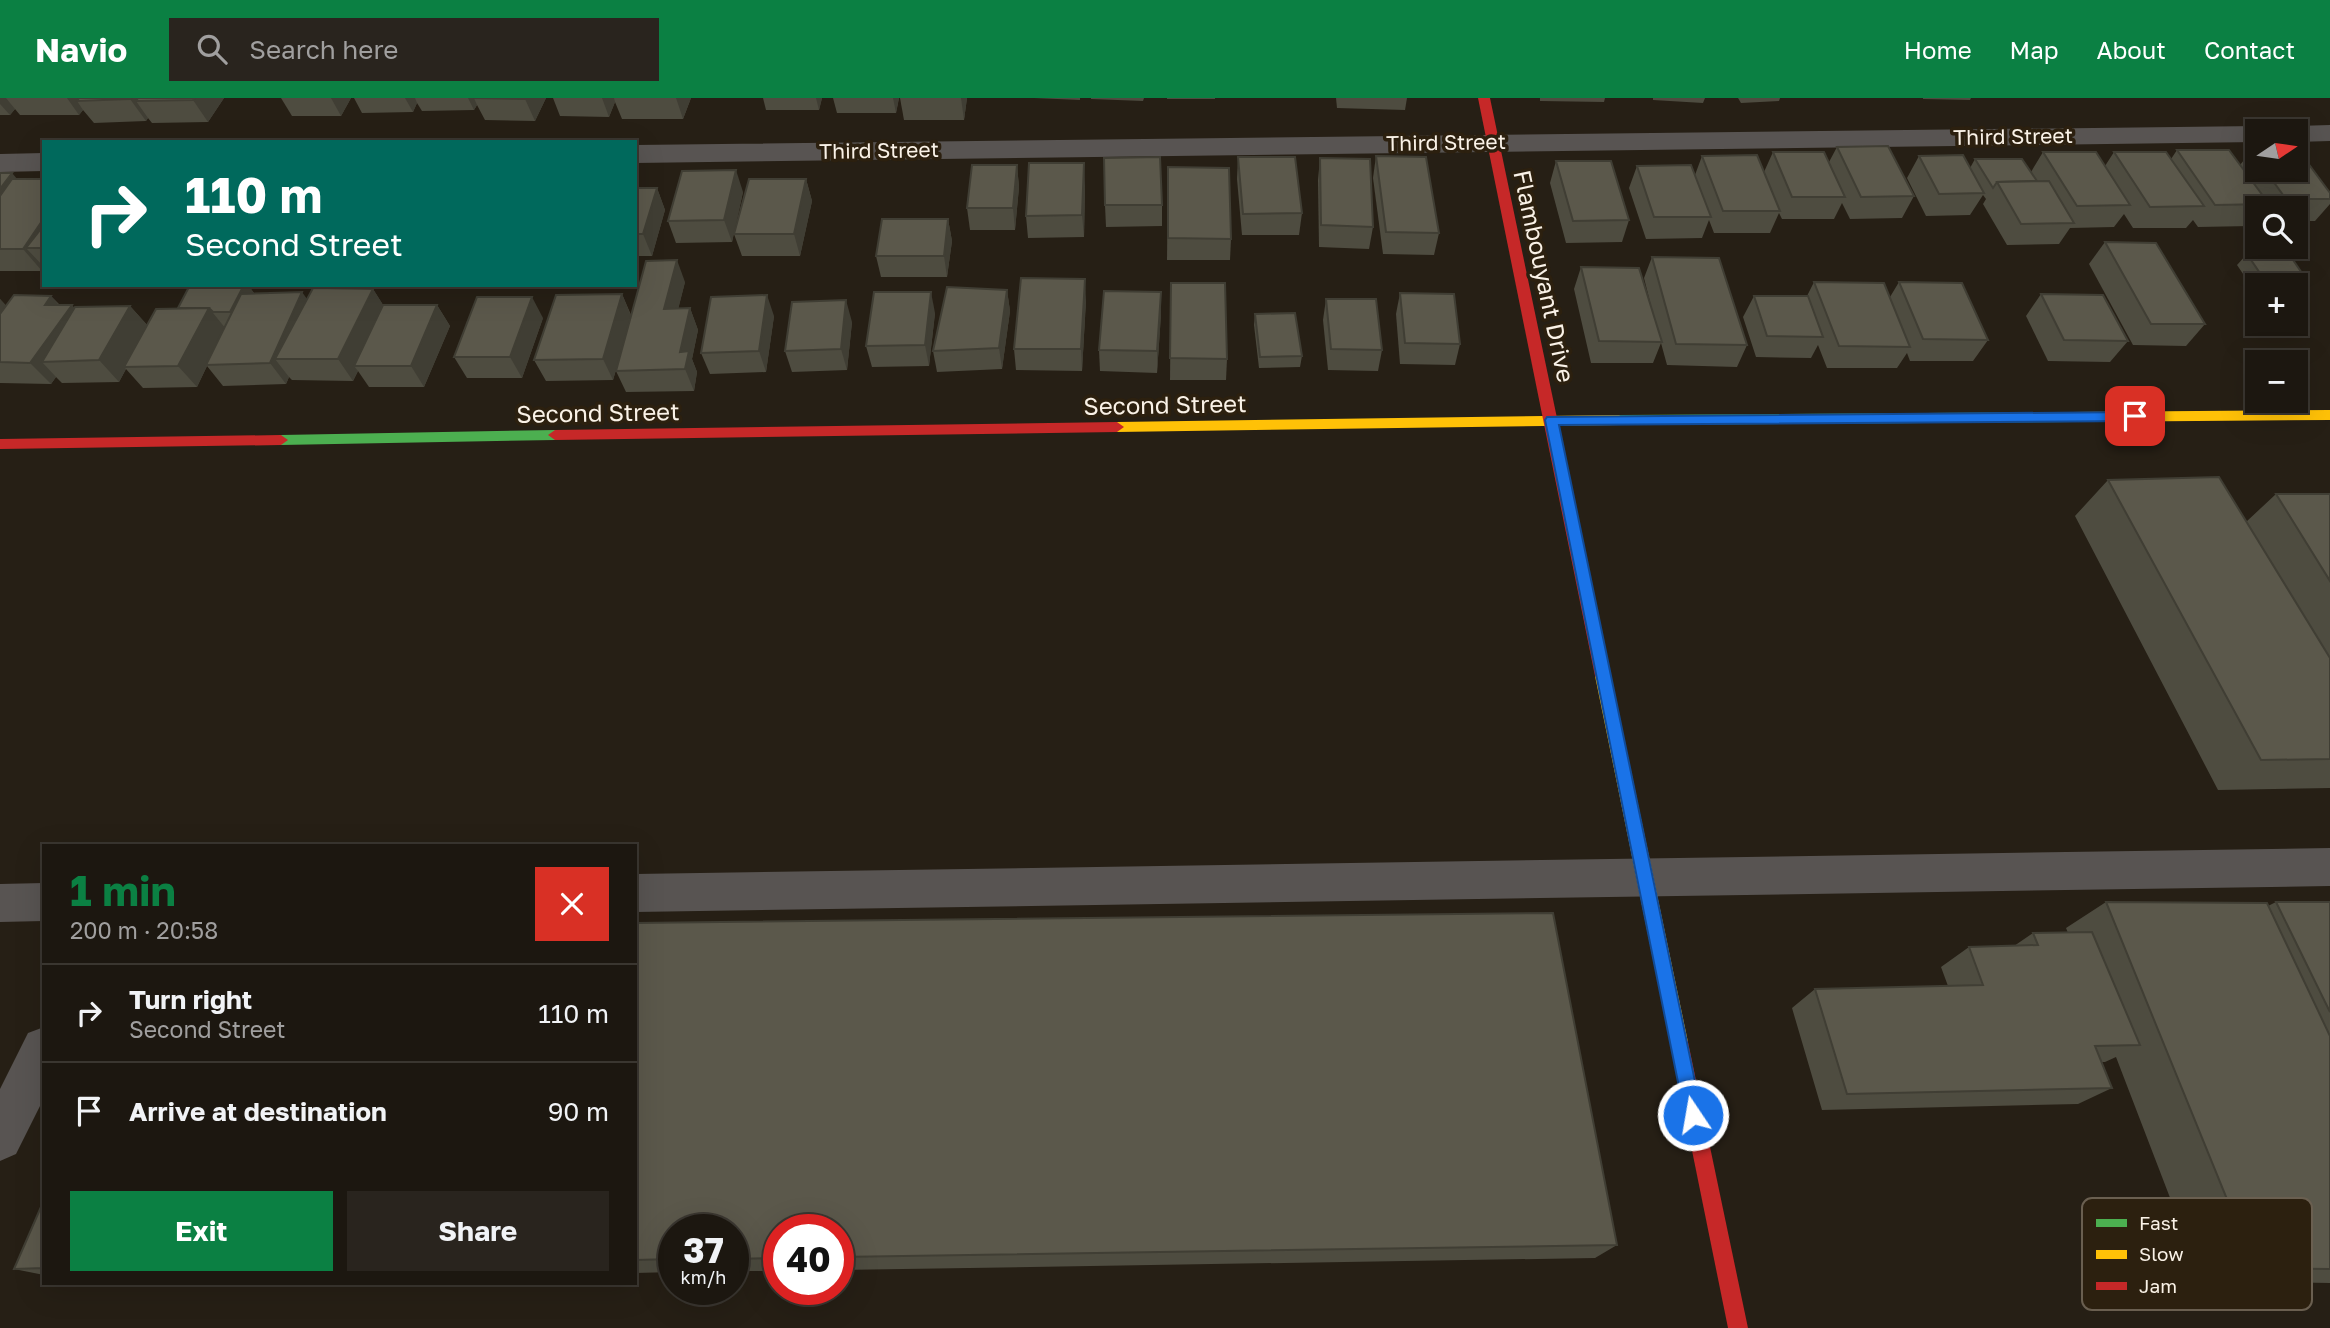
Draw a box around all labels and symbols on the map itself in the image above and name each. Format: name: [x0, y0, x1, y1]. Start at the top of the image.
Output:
north arrow: [2245, 119, 2308, 182]
street label: Third Street: [1953, 122, 2073, 150]
street label: Third Street: [1386, 128, 1506, 156]
street label: Third Street: [819, 136, 939, 164]
street label: Flambouyant Drive: [1508, 167, 1582, 385]
pin: [2105, 386, 2165, 446]
street label: Second Street: [1083, 388, 1247, 420]
street label: Second Street: [516, 396, 680, 428]
position arrow: [1656, 1078, 1730, 1152]
legend: [2082, 1198, 2312, 1310]
text: Fast: [2139, 1211, 2178, 1234]
speed limit sign: 40: [763, 1214, 854, 1305]
text: Slow: [2139, 1242, 2184, 1265]
text: Jam: [2139, 1274, 2177, 1297]

